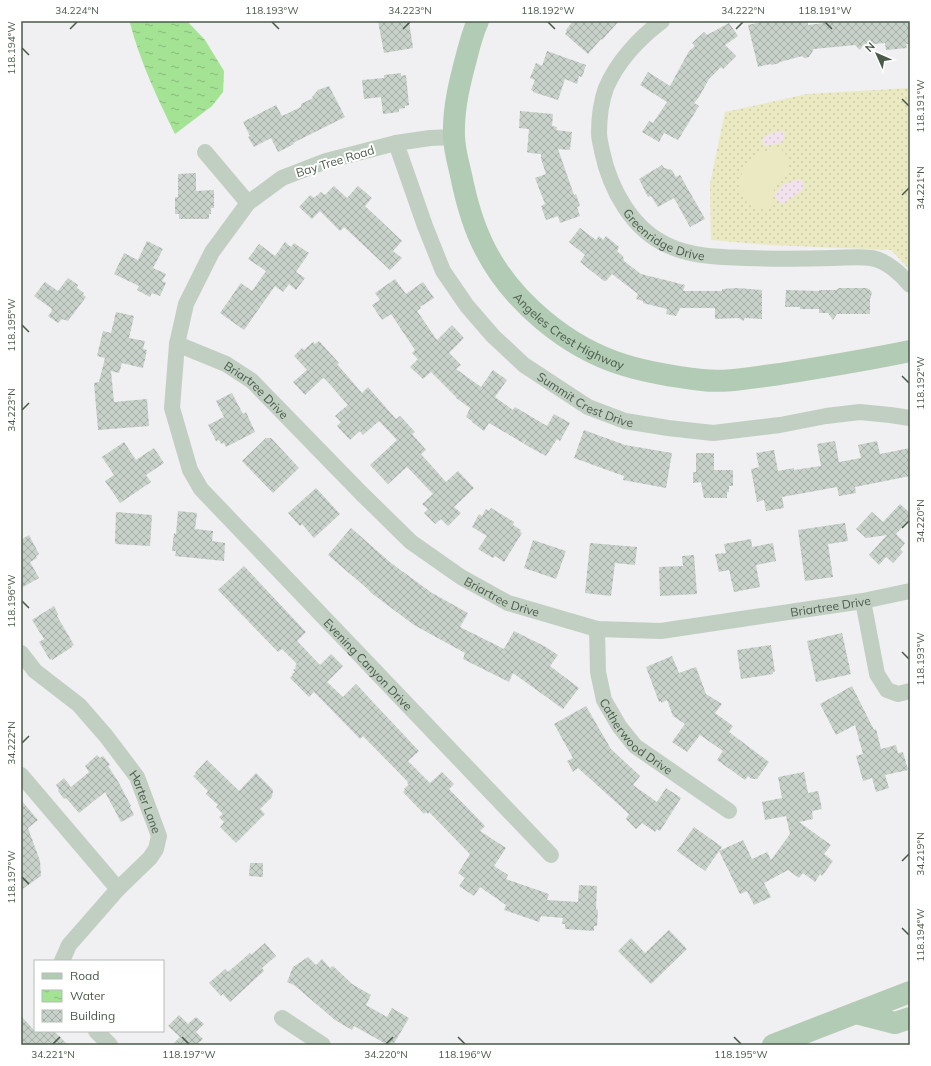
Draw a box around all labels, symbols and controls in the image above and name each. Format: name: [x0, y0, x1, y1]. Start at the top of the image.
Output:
text: 34.224°N: [55, 4, 99, 17]
text: 118.193°W: [245, 4, 299, 17]
text: 34.223°N: [388, 4, 432, 17]
text: 118.192°W: [521, 4, 575, 17]
text: 34.222°N: [721, 4, 765, 17]
text: 118.191°W: [798, 4, 852, 17]
text: 118.194°W: [5, 21, 18, 75]
north arrow: [857, 34, 897, 74]
text: N: [862, 39, 878, 55]
text: 118.191°W: [914, 79, 927, 133]
street label: Bay Tree Road: [294, 142, 376, 180]
text: 34.221°N: [914, 166, 927, 210]
street label: Greenridge Drive: [621, 205, 706, 263]
street label: Angeles Crest Highway: [511, 289, 627, 372]
text: 118.195°W: [5, 298, 18, 352]
text: 118.192°W: [914, 356, 927, 410]
street label: Briartree Drive: [222, 357, 292, 422]
street label: Summit Crest Drive: [535, 368, 635, 430]
text: 34.223°N: [5, 388, 18, 432]
text: 34.220°N: [914, 499, 927, 543]
street label: Briartree Drive: [462, 573, 541, 619]
text: 118.196°W: [5, 574, 18, 628]
street label: Briartree Drive: [789, 592, 872, 619]
street label: Evening Canyon Drive: [321, 615, 416, 713]
text: 118.193°W: [914, 632, 927, 686]
street label: Catherwood Drive: [597, 695, 676, 777]
text: 34.222°N: [5, 721, 18, 765]
street label: Harter Lane: [127, 767, 165, 835]
text: 34.219°N: [914, 832, 927, 876]
text: 118.197°W: [5, 850, 18, 904]
text: 118.194°W: [914, 908, 927, 962]
legend: [34, 960, 164, 1032]
text: Road: [70, 968, 99, 983]
text: Water: [70, 988, 106, 1003]
text: Building: [70, 1008, 115, 1023]
text: 34.221°N: [31, 1048, 75, 1061]
text: 118.197°W: [162, 1048, 216, 1061]
text: 34.220°N: [364, 1048, 408, 1061]
text: 118.196°W: [438, 1048, 492, 1061]
text: 118.195°W: [714, 1048, 768, 1061]

